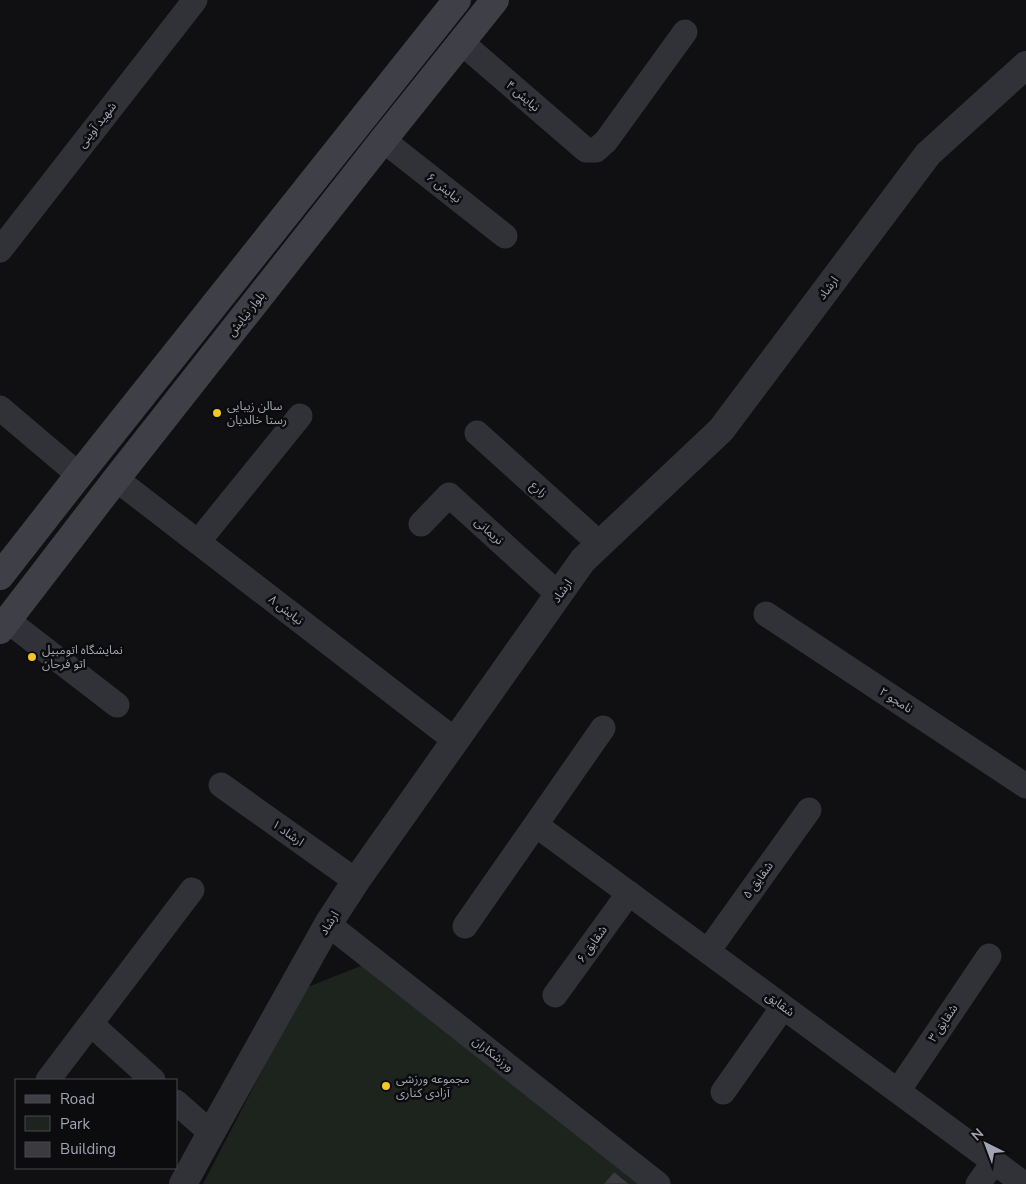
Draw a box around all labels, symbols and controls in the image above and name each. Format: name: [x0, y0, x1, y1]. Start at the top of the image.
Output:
street label: نیایش ۴: [503, 77, 543, 115]
street label: شهید آوینی: [74, 99, 120, 151]
street label: نیایش ۶: [423, 169, 465, 207]
street label: ارشاد: [814, 273, 842, 303]
street label: بلوار نیایش: [223, 288, 269, 340]
place label: سالن زیبایی رستا خالدیان: [227, 398, 287, 428]
marker: سالن زیبایی رستا خالدیان: [211, 407, 223, 419]
street label: زارع: [526, 477, 551, 502]
street label: نریمانی: [471, 514, 507, 548]
street label: ارشاد: [548, 576, 576, 606]
street label: نیایش ۸: [265, 591, 307, 629]
place label: نمایشگاه اتومبیل اتو فرحان: [42, 642, 123, 672]
marker: نمایشگاه اتومبیل اتو فرحان: [26, 651, 38, 663]
street label: نامجو ۲: [876, 683, 916, 717]
street label: ارشاد ۱: [269, 816, 307, 850]
street label: شقایق ۵: [739, 858, 777, 902]
street label: ارشاد: [315, 908, 343, 938]
street label: شقایق ۶: [573, 922, 611, 966]
street label: شقایق: [762, 988, 798, 1020]
street label: شقایق ۳: [925, 1001, 961, 1045]
street label: ورزشکاران: [469, 1033, 517, 1075]
place label: مجموعه ورزشی آزادی کناری: [396, 1071, 470, 1101]
legend: [15, 1079, 178, 1169]
marker: مجموعه ورزشی آزادی کناری: [380, 1080, 392, 1092]
text: Road: [60, 1089, 95, 1109]
text: Park: [60, 1114, 90, 1134]
north arrow: [961, 1119, 1011, 1169]
text: N: [967, 1124, 988, 1145]
text: Building: [60, 1139, 116, 1159]

